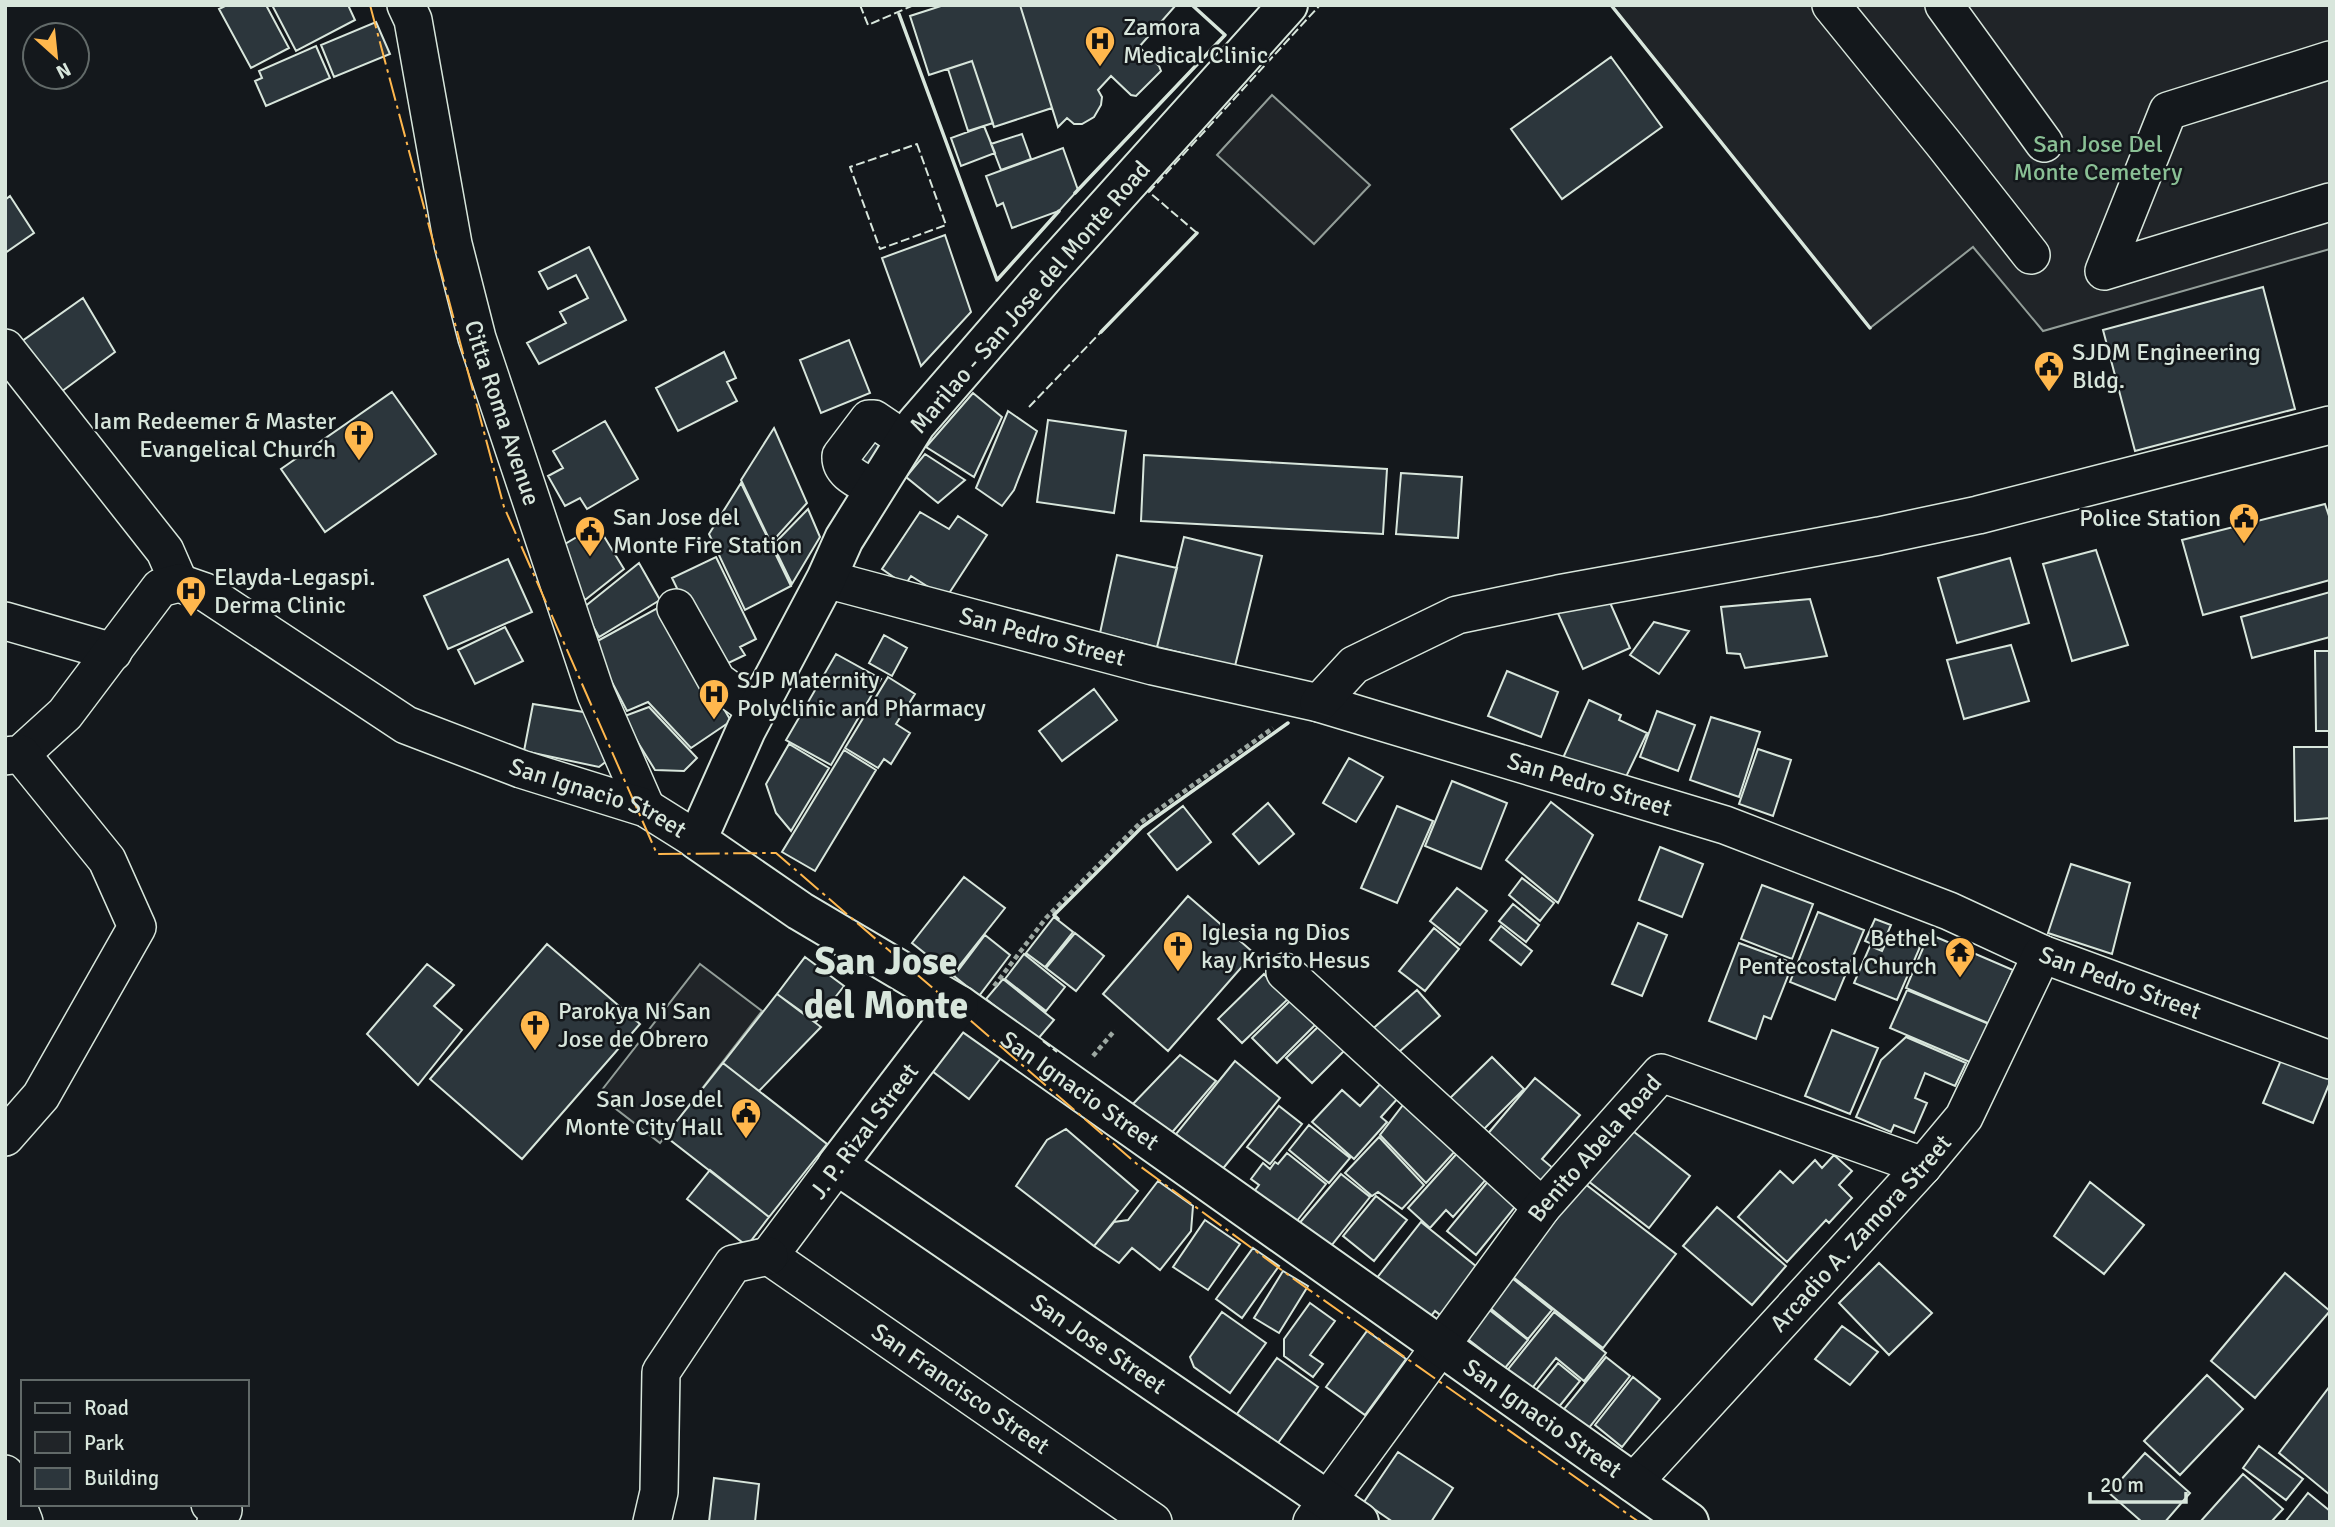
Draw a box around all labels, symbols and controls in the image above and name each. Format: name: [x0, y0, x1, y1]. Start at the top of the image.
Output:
place label: Zamora Medical Clinic: [1123, 12, 1268, 70]
north arrow: [21, 21, 91, 91]
hospital icon: Zamora Medical Clinic: [1083, 24, 1117, 68]
text: N: [52, 57, 75, 84]
park label: San Jose Del Monte Cemetery: [2014, 129, 2182, 187]
street label: Marilao - San Jose del Monte Road: [903, 154, 1157, 440]
street label: Citta Roma Avenue: [458, 317, 547, 509]
place label: SJDM Engineering Bldg.: [2072, 337, 2261, 395]
public building icon: SJDM Engineering Bldg.: [2032, 349, 2066, 393]
place label: Iam Redeemer & Master Evangelical Church: [93, 406, 336, 464]
church icon: Iam Redeemer & Master Evangelical Church: [342, 418, 376, 462]
public building icon: Police Station: [2227, 501, 2261, 545]
place label: San Jose del Monte Fire Station: [613, 502, 802, 560]
place label: Police Station: [2079, 503, 2221, 533]
public building icon: San Jose del Monte Fire Station: [573, 514, 607, 558]
place label: Elayda-Legaspi. Derma Clinic: [214, 562, 376, 620]
hospital icon: Elayda-Legaspi. Derma Clinic: [174, 574, 208, 618]
street label: San Pedro Street: [956, 600, 1129, 673]
place label: SJP Maternity Polyclinic and Pharmacy: [737, 665, 986, 723]
hospital icon: SJP Maternity Polyclinic and Pharmacy: [697, 677, 731, 721]
street label: San Pedro Street: [1504, 745, 1675, 823]
street label: San Ignacio Street: [505, 751, 692, 845]
place label: Iglesia ng Dios kay Kristo Hesus: [1201, 917, 1370, 975]
place label: Bethel Pentecostal Church: [1738, 923, 1937, 981]
church icon: Iglesia ng Dios kay Kristo Hesus: [1161, 929, 1195, 973]
temple icon: Bethel Pentecostal Church: [1943, 935, 1977, 979]
district label: San Jose del Monte: [804, 938, 968, 1029]
street label: San Pedro Street: [2035, 939, 2205, 1026]
place label: Parokya Ni San Jose de Obrero: [558, 996, 711, 1054]
church icon: Parokya Ni San Jose de Obrero: [518, 1008, 552, 1052]
street label: San Ignacio Street: [995, 1024, 1165, 1157]
street label: J. P. Rizal Street: [803, 1057, 925, 1205]
street label: Benito Abela Road: [1521, 1068, 1668, 1228]
place label: San Jose del Monte City Hall: [565, 1084, 723, 1142]
public building icon: San Jose del Monte City Hall: [729, 1096, 763, 1140]
street label: Arcadio A. Zamora Street: [1764, 1128, 1958, 1338]
street label: San Jose Street: [1025, 1287, 1172, 1401]
street label: San Francisco Street: [866, 1317, 1055, 1461]
street label: San Ignacio Street: [1457, 1352, 1628, 1485]
legend: [21, 1380, 248, 1506]
text: Road: [84, 1395, 129, 1421]
text: Park: [84, 1430, 125, 1456]
scale bar: [2090, 1460, 2186, 1504]
text: Building: [84, 1465, 159, 1491]
text: 20 m: [2100, 1472, 2144, 1498]

